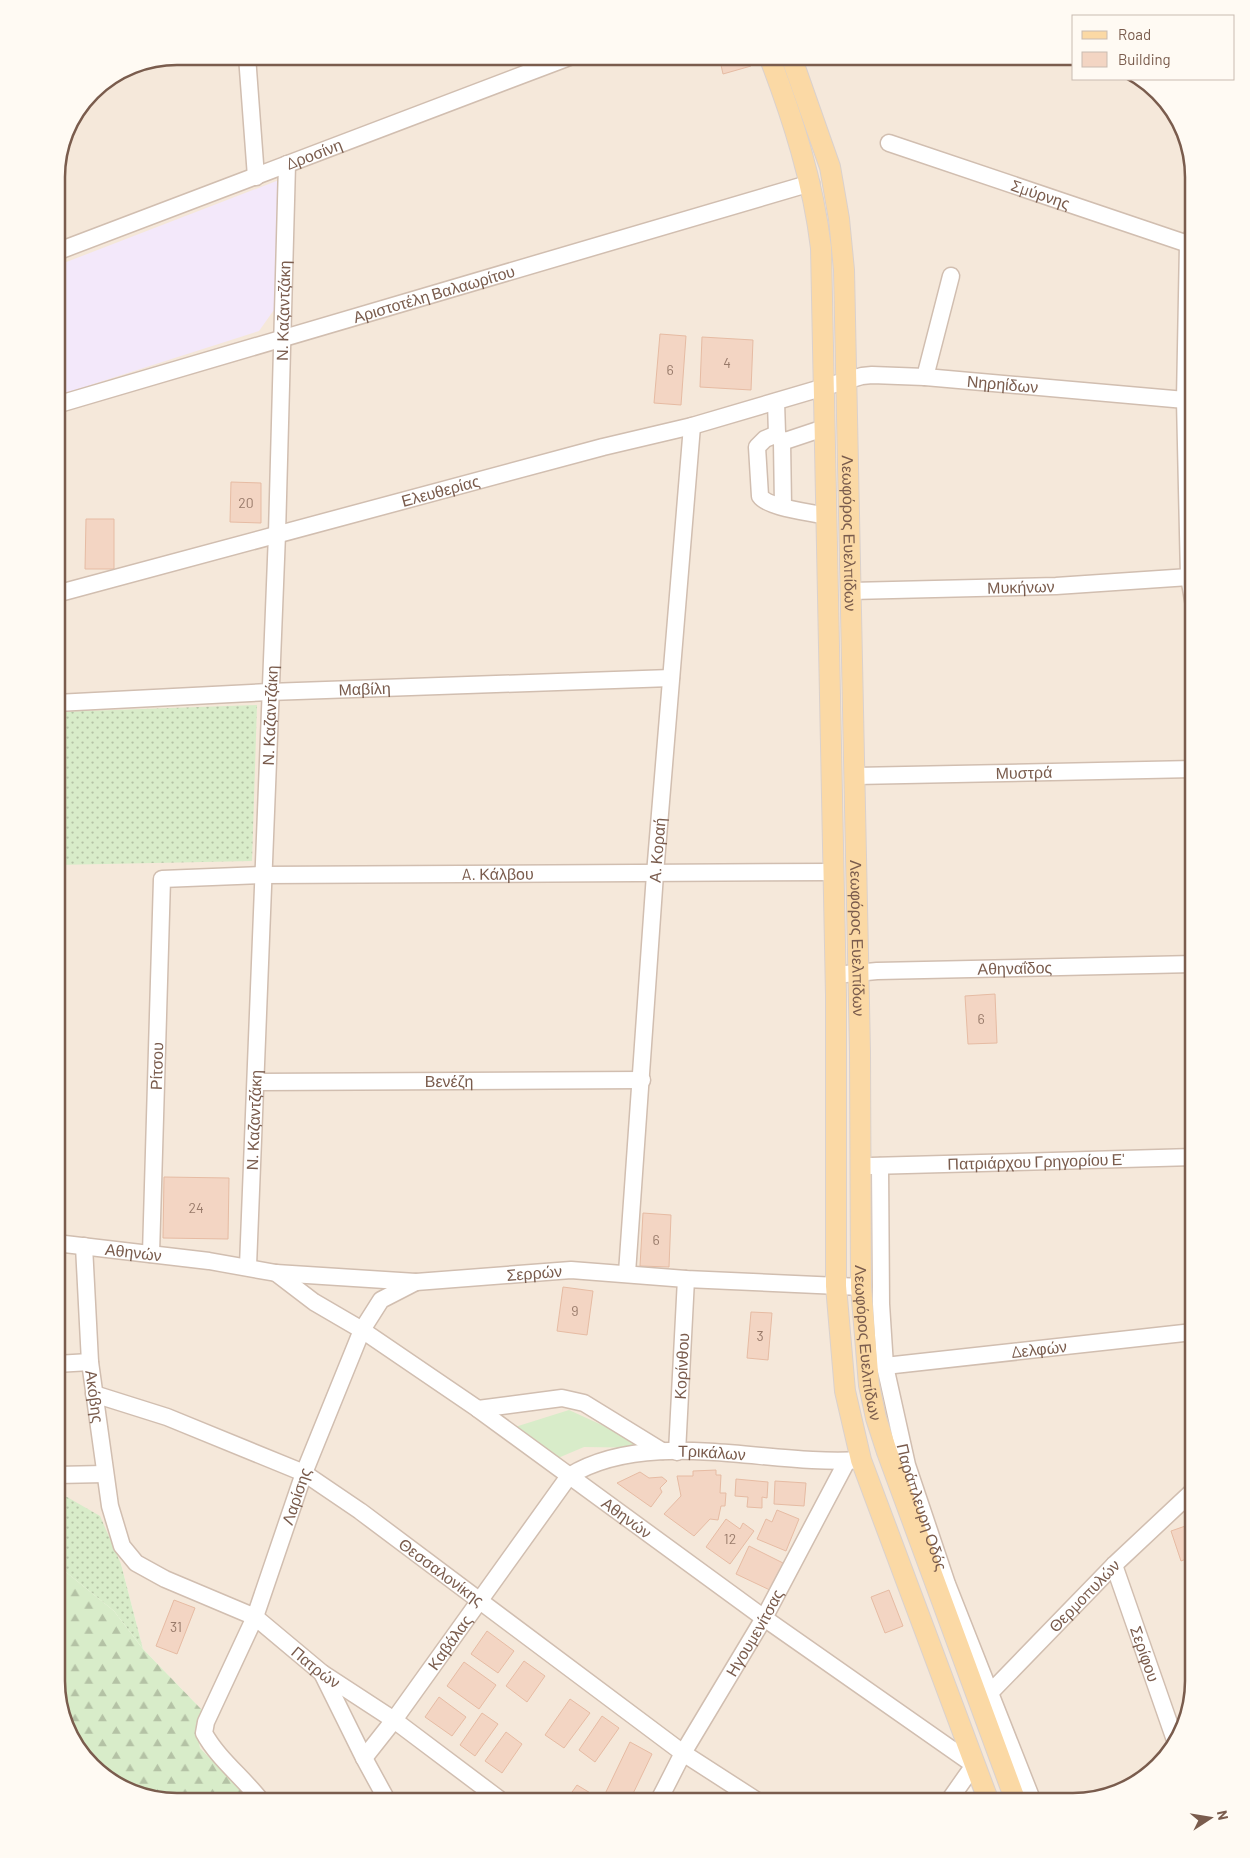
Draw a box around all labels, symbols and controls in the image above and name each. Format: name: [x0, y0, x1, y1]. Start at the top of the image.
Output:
legend: [1072, 15, 1235, 80]
text: Road: [1118, 25, 1151, 43]
text: Building: [1118, 50, 1171, 68]
street label: Δροσίνη: [283, 134, 345, 173]
street label: Σμύρνης: [1009, 175, 1073, 213]
street label: Ν. Καζαντζάκη: [272, 260, 294, 361]
street label: Αριστοτέλη Βαλαωρίτου: [351, 261, 517, 326]
house number: 4: [723, 354, 731, 371]
house number: 6: [666, 361, 674, 378]
street label: Νηρηίδων: [966, 371, 1039, 396]
street label: Λεωφόρος Ευελπίδων: [839, 455, 861, 612]
street label: Ελευθερίας: [399, 471, 482, 510]
house number: 20: [238, 494, 254, 511]
street label: Μυκήνων: [987, 576, 1055, 597]
street label: Ν. Καζαντζάκη: [258, 665, 281, 766]
street label: Μαβίλη: [338, 678, 391, 699]
street label: Μυστρά: [995, 762, 1052, 782]
street label: Α. Κοραή: [644, 817, 669, 883]
street label: Λεωφόρος Ευελπίδων: [847, 860, 869, 1017]
street label: A. Κάλβου: [462, 864, 534, 883]
street label: Αθηναΐδος: [977, 957, 1053, 978]
house number: 6: [977, 1010, 985, 1027]
street label: Ρίτσου: [146, 1042, 166, 1090]
street label: Ν. Καζαντζάκη: [242, 1070, 265, 1171]
street label: Βενέζη: [425, 1071, 473, 1091]
street label: Πατριάρχου Γρηγορίου Ε': [947, 1149, 1125, 1173]
house number: 24: [188, 1199, 204, 1216]
house number: 6: [652, 1231, 660, 1248]
street label: Αθηνών: [104, 1239, 163, 1264]
street label: Σερρών: [506, 1261, 563, 1284]
street label: Λεωφόρος Ευελπίδων: [852, 1265, 886, 1422]
house number: 9: [571, 1302, 579, 1319]
house number: 3: [756, 1327, 764, 1344]
street label: Κορίνθου: [670, 1332, 692, 1400]
street label: Δελφών: [1010, 1336, 1068, 1361]
street label: Ακόβης: [82, 1369, 108, 1424]
street label: Τρικάλων: [678, 1441, 747, 1464]
street label: Παράπλευρη Οδός: [893, 1441, 952, 1573]
street label: Λαρίσης: [277, 1464, 314, 1527]
street label: Αθηνών: [598, 1493, 656, 1542]
house number: 12: [724, 1530, 736, 1547]
street label: Θεσσαλονίκης: [395, 1534, 488, 1610]
street label: Θερμοπυλών: [1044, 1555, 1123, 1636]
street label: Ηγουμενίτσας: [721, 1585, 787, 1679]
street label: Καβάλας: [423, 1611, 476, 1673]
house number: 31: [170, 1618, 182, 1635]
street label: Σερίφου: [1127, 1623, 1164, 1684]
street label: Πατρών: [288, 1642, 344, 1691]
north arrow: [1185, 1793, 1235, 1843]
text: N: [1214, 1809, 1232, 1822]

